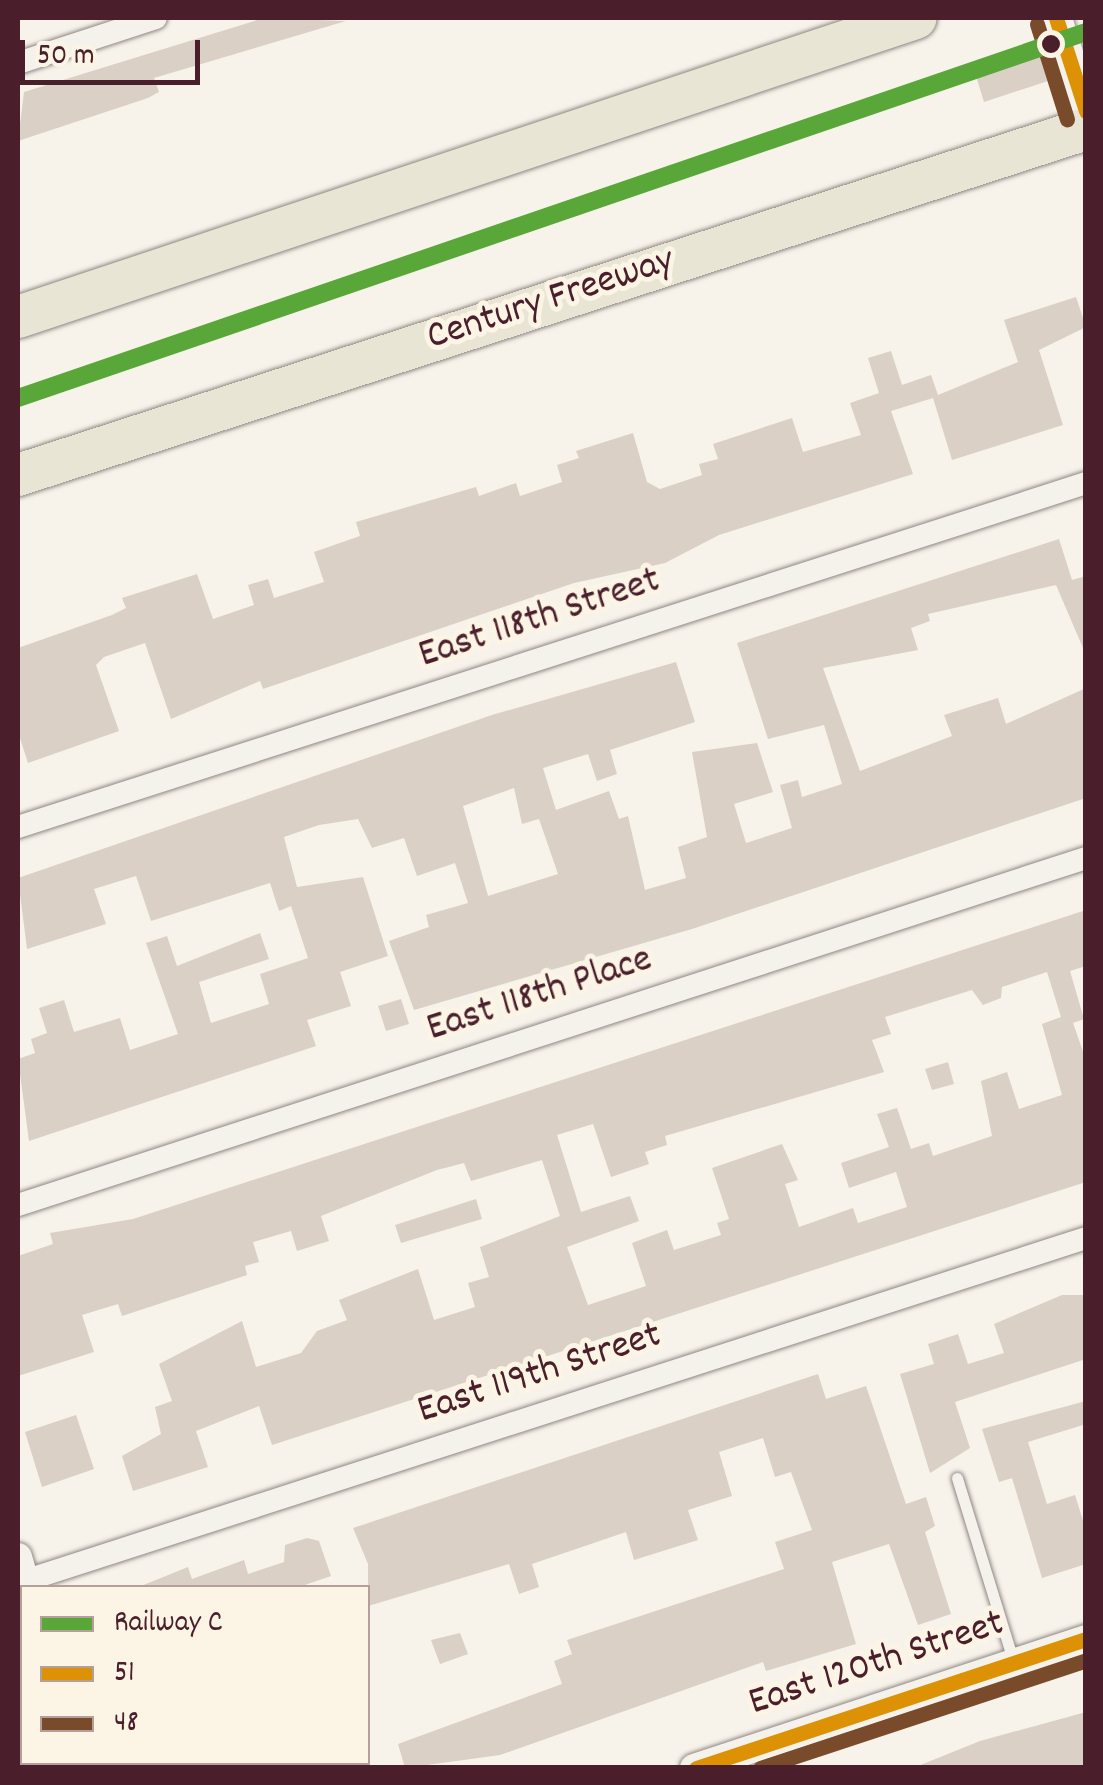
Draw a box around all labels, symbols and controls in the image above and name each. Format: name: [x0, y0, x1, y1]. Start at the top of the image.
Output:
scale bar: [25, 20, 205, 82]
unlabelled marker: [1034, 27, 1068, 61]
text: 50 m: [37, 36, 95, 79]
street label: Century Freeway: [422, 239, 680, 363]
street label: East 118th Street: [413, 558, 667, 682]
street label: East 118th Place: [422, 937, 658, 1055]
street label: East 119th Street: [412, 1313, 668, 1437]
legend: [20, 1585, 370, 1765]
street label: East 120th Street: [743, 1601, 1011, 1729]
text: Railway C: [114, 1603, 223, 1646]
text: 51: [114, 1653, 134, 1696]
text: 48: [114, 1703, 138, 1746]

